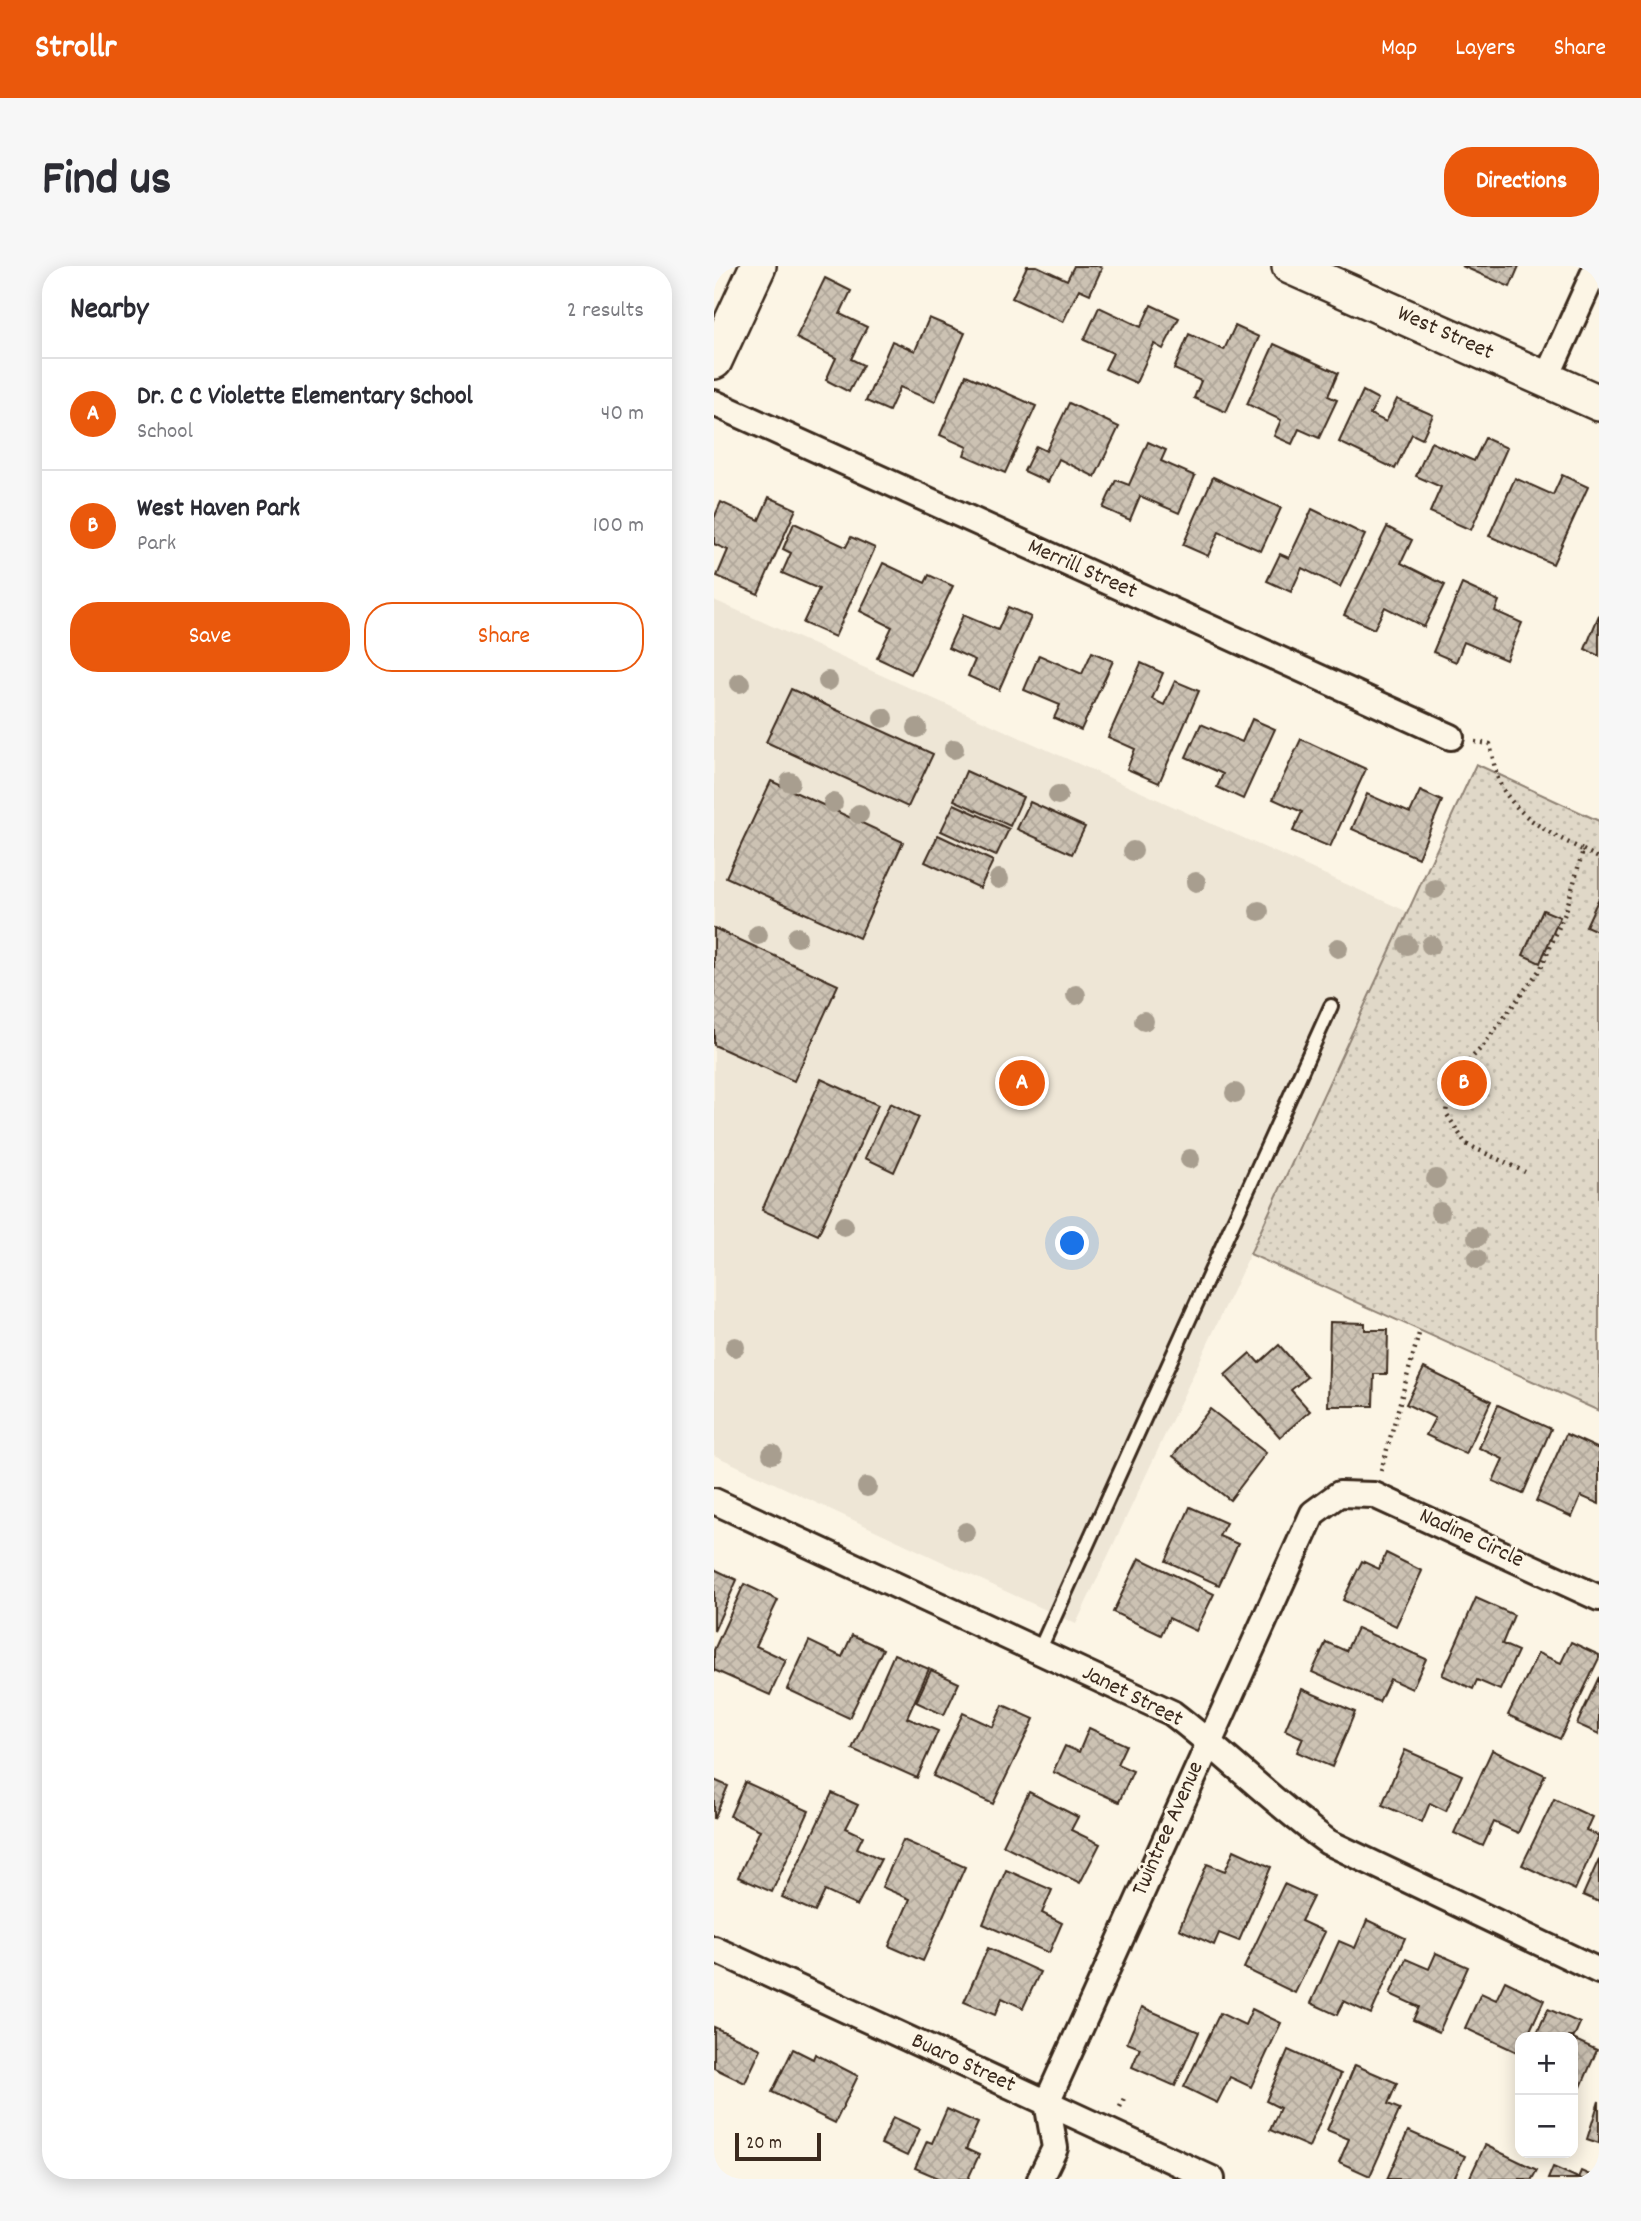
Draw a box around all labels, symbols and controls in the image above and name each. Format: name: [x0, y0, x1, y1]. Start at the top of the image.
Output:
text: Strollr: [35, 26, 117, 73]
text: Map: [1381, 32, 1417, 66]
text: Layers: [1455, 32, 1516, 66]
text: Share: [1554, 32, 1606, 66]
text: Find us: [42, 147, 171, 217]
button: Directions: [1444, 147, 1599, 217]
text: Nearby: [70, 290, 148, 333]
text: 2 results: [567, 295, 644, 328]
street label: West Street: [1391, 298, 1499, 370]
text: Dr. C C Violette Elementary School: [137, 379, 473, 416]
text: A: [87, 398, 99, 431]
text: 40 m: [601, 398, 644, 431]
text: School: [137, 416, 193, 449]
text: West Haven Park: [137, 491, 300, 528]
text: B: [88, 510, 98, 543]
text: 100 m: [593, 510, 644, 543]
text: Park: [137, 528, 176, 561]
street label: Merrill Street: [1022, 531, 1142, 609]
button: Save: [70, 602, 350, 672]
button: Share: [364, 602, 644, 672]
pin: A: [999, 1057, 1045, 1109]
pin: B: [1441, 1057, 1487, 1109]
your location: [1055, 1226, 1089, 1260]
street label: Nadine Circle: [1413, 1500, 1529, 1578]
street label: Janet Street: [1076, 1657, 1188, 1737]
street label: Twintree Avenue: [1125, 1756, 1213, 1902]
street label: Buaro Street: [905, 2025, 1021, 2103]
map controls: [1515, 2032, 1578, 2158]
button: +: [1515, 2032, 1578, 2095]
button: −: [1515, 2095, 1578, 2158]
scale bar: [735, 2130, 821, 2162]
text: 20 m: [746, 2131, 782, 2158]

